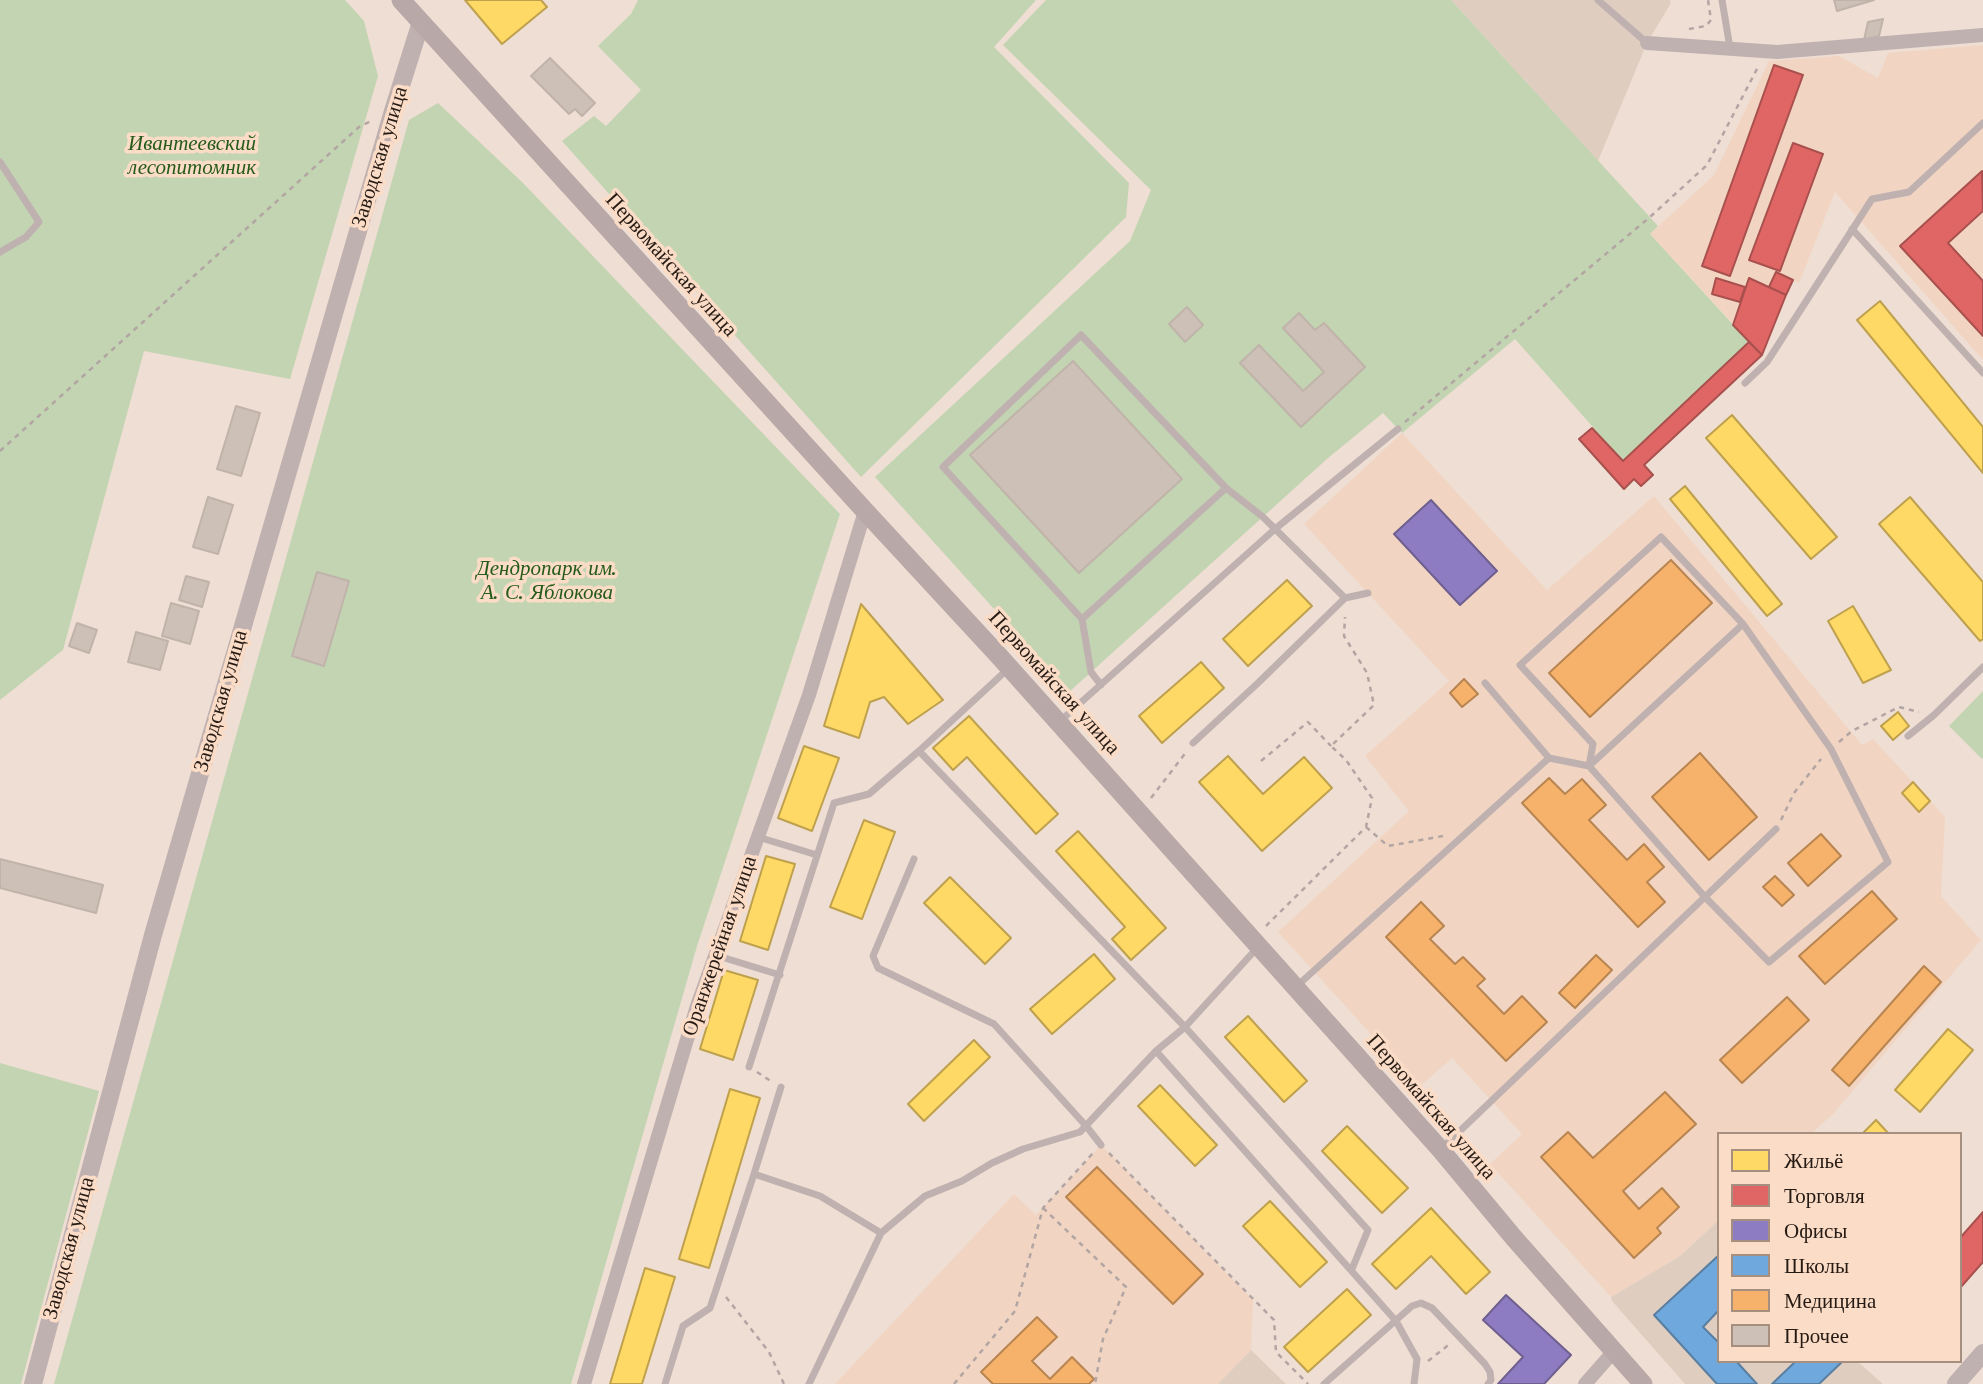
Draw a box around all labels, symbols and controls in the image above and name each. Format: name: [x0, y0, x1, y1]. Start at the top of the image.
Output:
street label: Заводская улица: [347, 83, 413, 231]
park label: Ивантеевский лесопитомник: [128, 131, 256, 181]
street label: Первомайская улица: [600, 188, 742, 342]
park label: Дендропарк им. А. С. Яблокова: [476, 556, 618, 606]
street label: Первомайская улица: [983, 606, 1125, 760]
street label: Заводская улица: [189, 627, 253, 775]
street label: Оранжерейная улица: [677, 853, 763, 1039]
street label: Первомайская улица: [1361, 1029, 1501, 1185]
legend: [1717, 1132, 1962, 1363]
text: Жильё: [1784, 1148, 1843, 1174]
street label: Заводская улица: [38, 1174, 100, 1322]
text: Торговля: [1784, 1183, 1865, 1209]
text: Офисы: [1784, 1218, 1847, 1244]
text: Школы: [1784, 1253, 1849, 1279]
text: Медицина: [1784, 1288, 1876, 1314]
text: Прочее: [1784, 1323, 1849, 1349]

